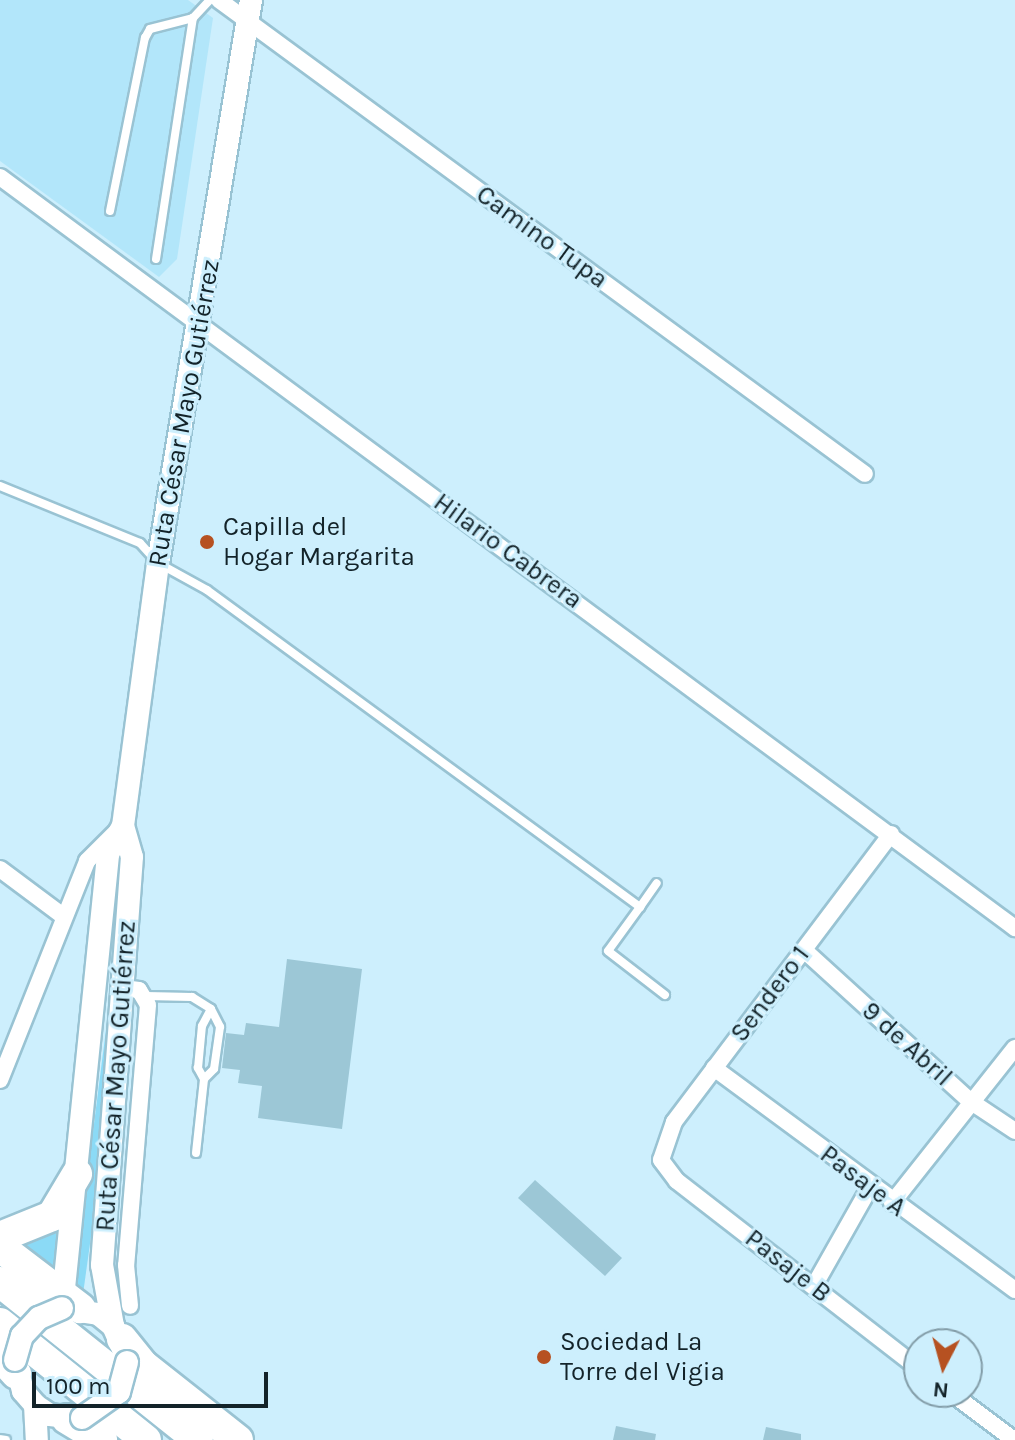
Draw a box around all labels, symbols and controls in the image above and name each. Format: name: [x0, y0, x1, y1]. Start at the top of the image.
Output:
street label: Camino Tupa: [470, 179, 614, 295]
street label: Ruta César Mayo Gutiérrez: [142, 257, 226, 569]
street label: Hilario Cabrera: [427, 487, 589, 615]
place label: Capilla del Hogar Margarita: [223, 511, 415, 572]
marker: Capilla del Hogar Margarita: [198, 533, 216, 551]
street label: Ruta César Mayo Gutiérrez: [90, 920, 142, 1232]
street label: Sendero 1: [724, 940, 816, 1048]
street label: 9 de Abril: [855, 995, 959, 1093]
street label: Pasaje A: [814, 1139, 912, 1223]
street label: Pasaje B: [739, 1223, 837, 1309]
place label: Sociedad La Torre del Vigia: [560, 1326, 725, 1388]
north arrow: [903, 1328, 983, 1408]
marker: Sociedad La Torre del Vigia: [535, 1348, 553, 1366]
scale bar: [36, 1356, 272, 1406]
text: 100 m: [46, 1372, 111, 1400]
text: N: [931, 1376, 950, 1404]

